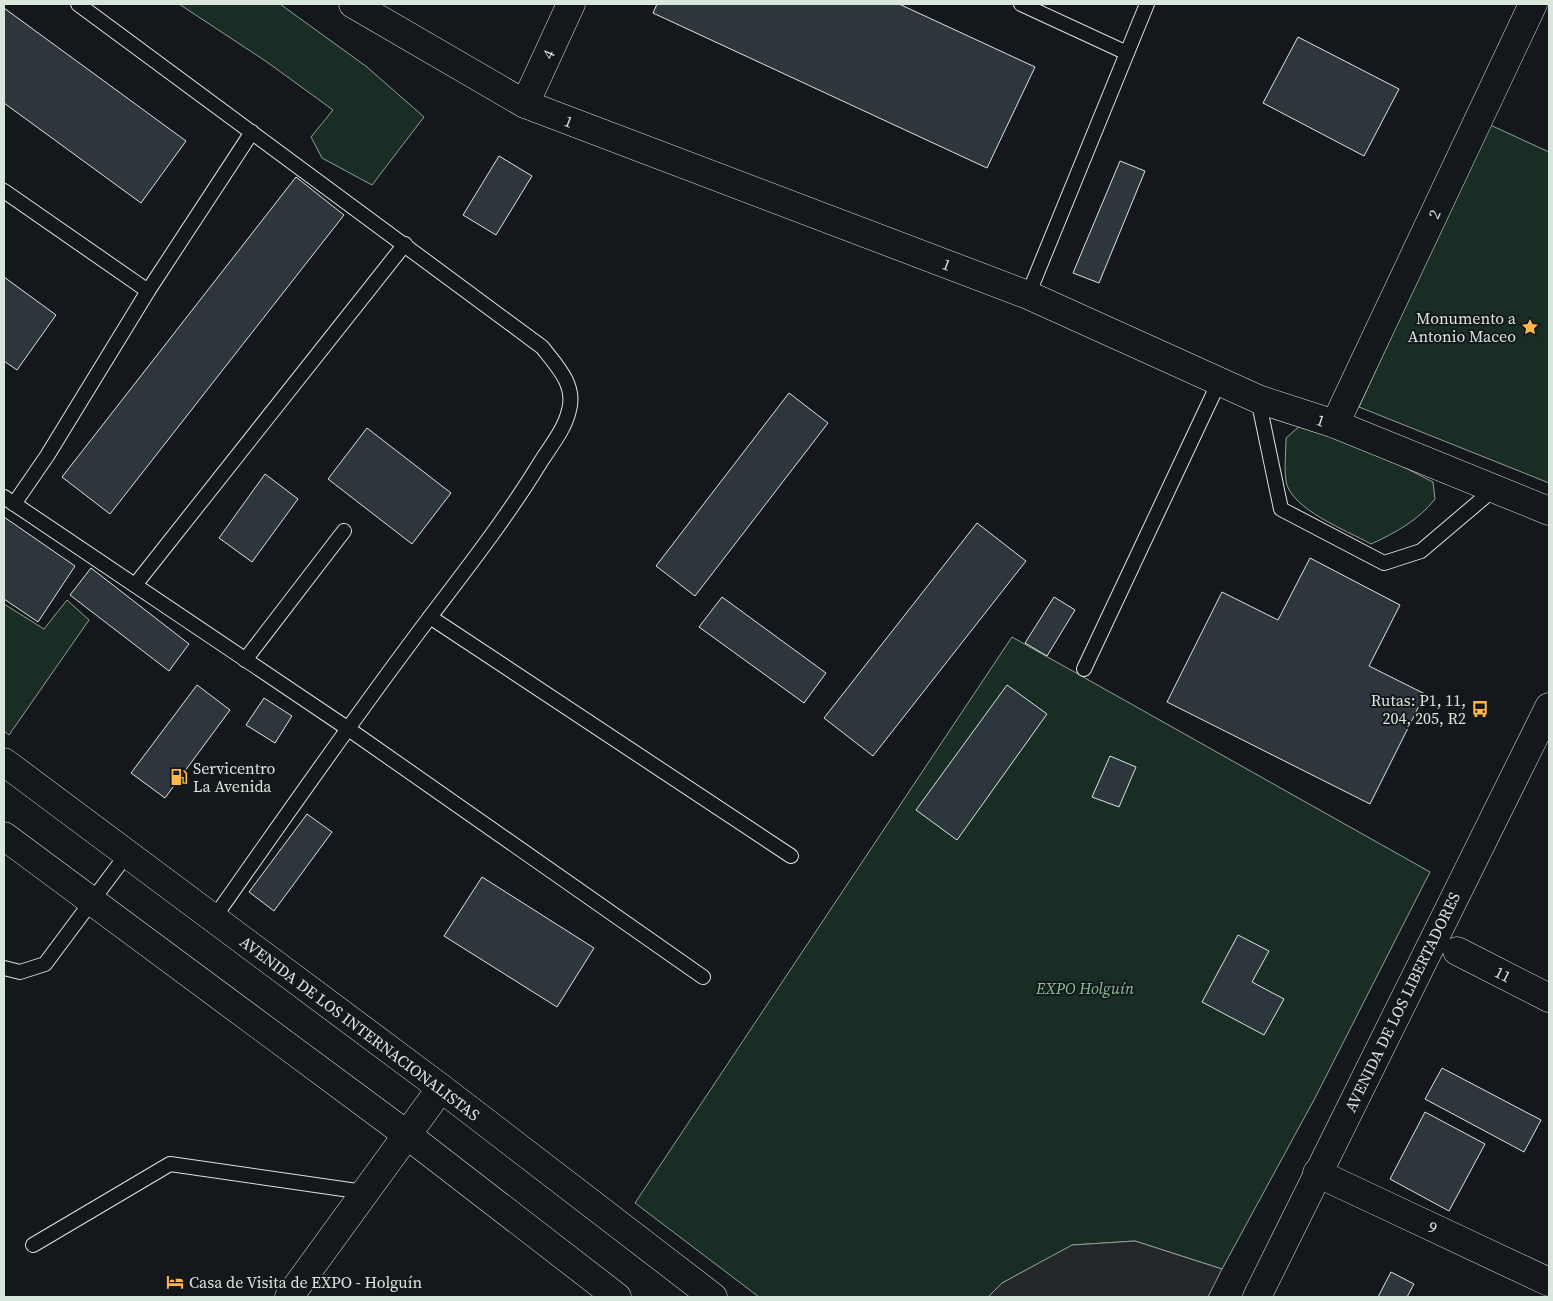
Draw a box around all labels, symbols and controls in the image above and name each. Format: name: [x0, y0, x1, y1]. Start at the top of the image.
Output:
street label: 4: [536, 46, 560, 62]
street label: 1: [561, 109, 577, 133]
street label: 2: [1422, 206, 1446, 222]
street label: 1: [939, 252, 955, 276]
place label: Monumento a Antonio Maceo: [1408, 307, 1517, 347]
place icon: Monumento a Antonio Maceo: [1520, 317, 1540, 337]
street label: 1: [1314, 408, 1328, 432]
place label: Rutas: P1, 11, 204, 205, R2: [1371, 689, 1466, 729]
bus stop icon: Rutas: P1, 11, 204, 205, R2: [1470, 699, 1490, 719]
place label: Servicentro La Avenida: [193, 757, 276, 797]
fuel station icon: Servicentro La Avenida: [169, 767, 189, 787]
street label: AVENIDA DE LOS LIBERTADORES: [1339, 888, 1465, 1116]
street label: AVENIDA DE LOS INTERNACIONALISTAS: [235, 930, 485, 1126]
street label: 11: [1491, 961, 1515, 987]
park label: EXPO Holguín: [1035, 977, 1134, 999]
street label: 9: [1425, 1215, 1441, 1239]
place label: Casa de Visita de EXPO - Holguín: [189, 1271, 422, 1293]
hotel icon: Casa de Visita de EXPO - Holguín: [165, 1272, 185, 1292]

